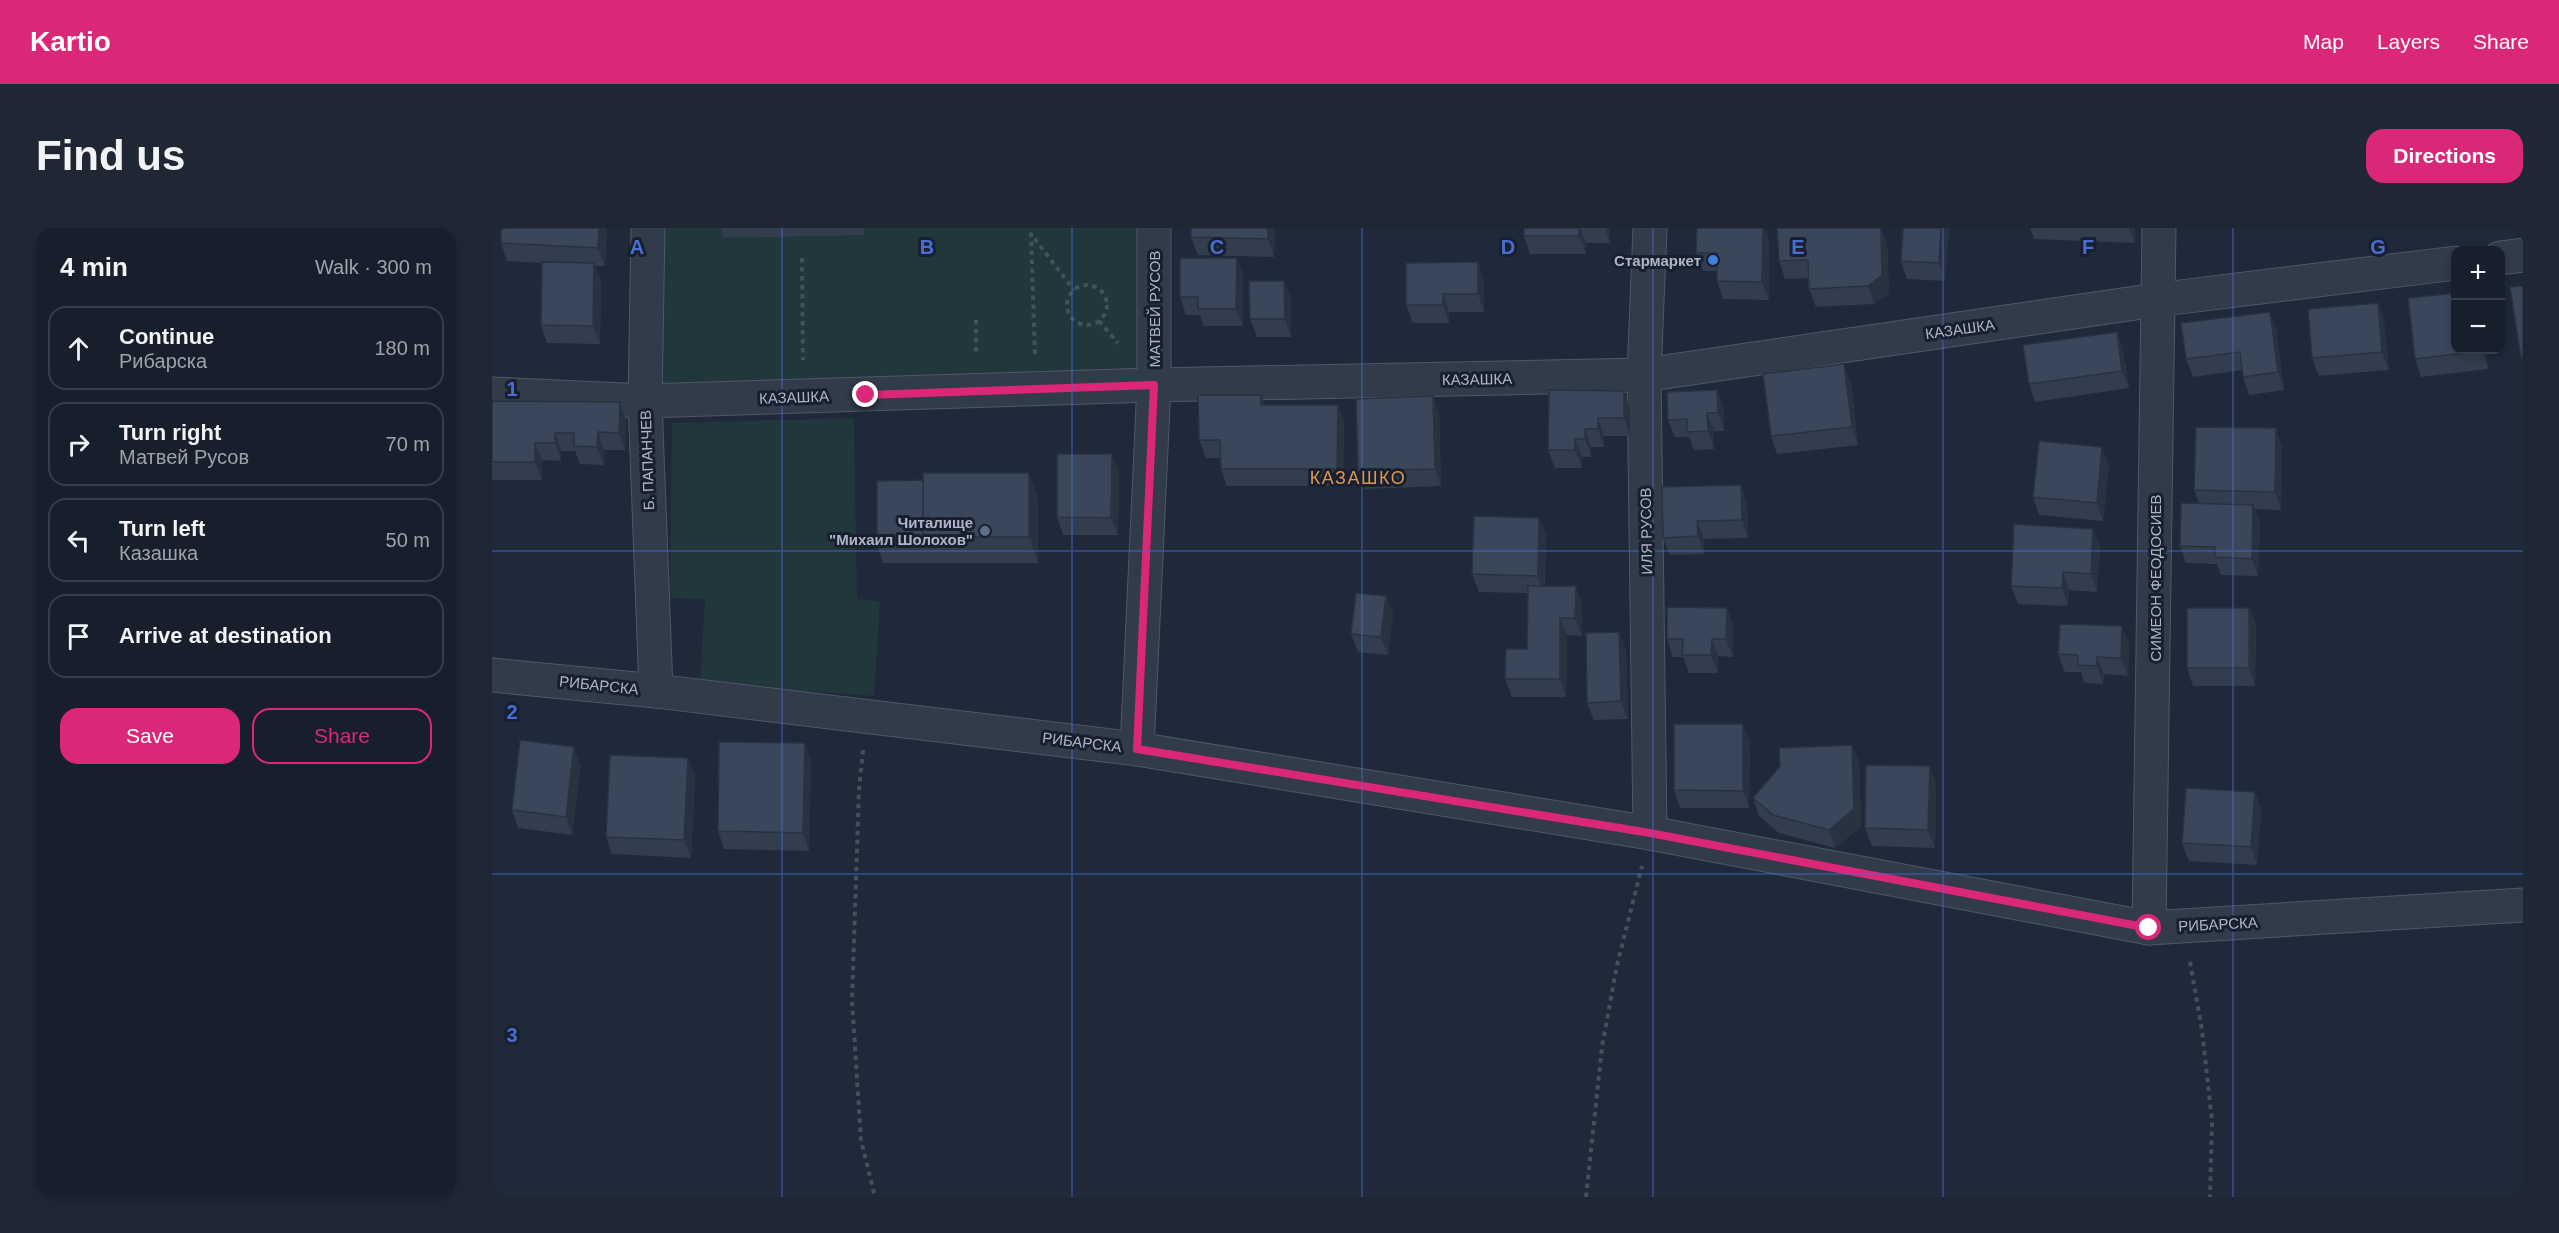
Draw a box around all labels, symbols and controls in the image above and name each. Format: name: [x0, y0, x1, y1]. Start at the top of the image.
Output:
text: Kartio: [30, 26, 111, 57]
text: Map: [2303, 30, 2344, 53]
text: Layers: [2377, 30, 2440, 53]
text: Share: [2473, 30, 2529, 53]
button: Directions: [2366, 129, 2523, 183]
text: Find us: [36, 132, 185, 179]
text: A: [630, 236, 644, 258]
text: B: [920, 236, 934, 258]
text: C: [1210, 236, 1224, 258]
text: D: [1501, 236, 1515, 258]
text: E: [1791, 236, 1805, 258]
text: F: [2082, 236, 2094, 258]
text: G: [2370, 236, 2386, 258]
map controls: [2451, 246, 2505, 354]
button: +: [2451, 246, 2505, 300]
street label: МАТВЕЙ РУСОВ: [1146, 251, 1163, 367]
text: 4 min: [60, 252, 128, 282]
place label: Стармаркет: [1614, 252, 1701, 269]
marker: Стармаркет: [1706, 253, 1720, 267]
text: Walk · 300 m: [315, 256, 432, 278]
button: −: [2451, 300, 2505, 354]
street label: КАЗАШКА: [1924, 316, 1996, 342]
text: Continue: [119, 324, 214, 349]
icon: ahead: [62, 332, 95, 365]
text: 180 m: [374, 337, 430, 359]
text: Рибарска: [119, 350, 207, 372]
street label: КАЗАШКА: [1442, 370, 1512, 388]
text: 1: [506, 378, 518, 400]
route end: [852, 381, 878, 407]
street label: КАЗАШКА: [759, 387, 829, 407]
street label: Б. ПАПАНЧЕВ: [637, 410, 657, 510]
text: Turn right: [119, 420, 221, 445]
icon: right: [62, 428, 95, 461]
text: 70 m: [386, 433, 430, 455]
text: Матвей Русов: [119, 446, 249, 468]
district label: КАЗАШКО: [1310, 468, 1406, 488]
street label: ИЛЯ РУСОВ: [1637, 487, 1655, 575]
street label: СИМЕОН ФЕОДОСИЕВ: [2147, 495, 2164, 661]
place label: Читалище "Михаил Шолохов": [829, 514, 973, 548]
text: Turn left: [119, 516, 205, 541]
icon: left: [62, 524, 95, 557]
marker: Читалище "Михаил Шолохов": [978, 524, 992, 538]
text: 50 m: [386, 529, 430, 551]
text: Казашка: [119, 542, 198, 564]
icon: arrive: [62, 620, 95, 653]
text: Arrive at destination: [119, 623, 332, 648]
street label: РИБАРСКА: [558, 672, 640, 698]
text: 2: [506, 701, 518, 723]
button: Save: [60, 708, 240, 764]
button: Share: [252, 708, 432, 764]
street label: РИБАРСКА: [1041, 729, 1123, 755]
street label: РИБАРСКА: [2178, 913, 2258, 935]
route start: [2135, 914, 2161, 940]
text: 3: [506, 1024, 518, 1046]

